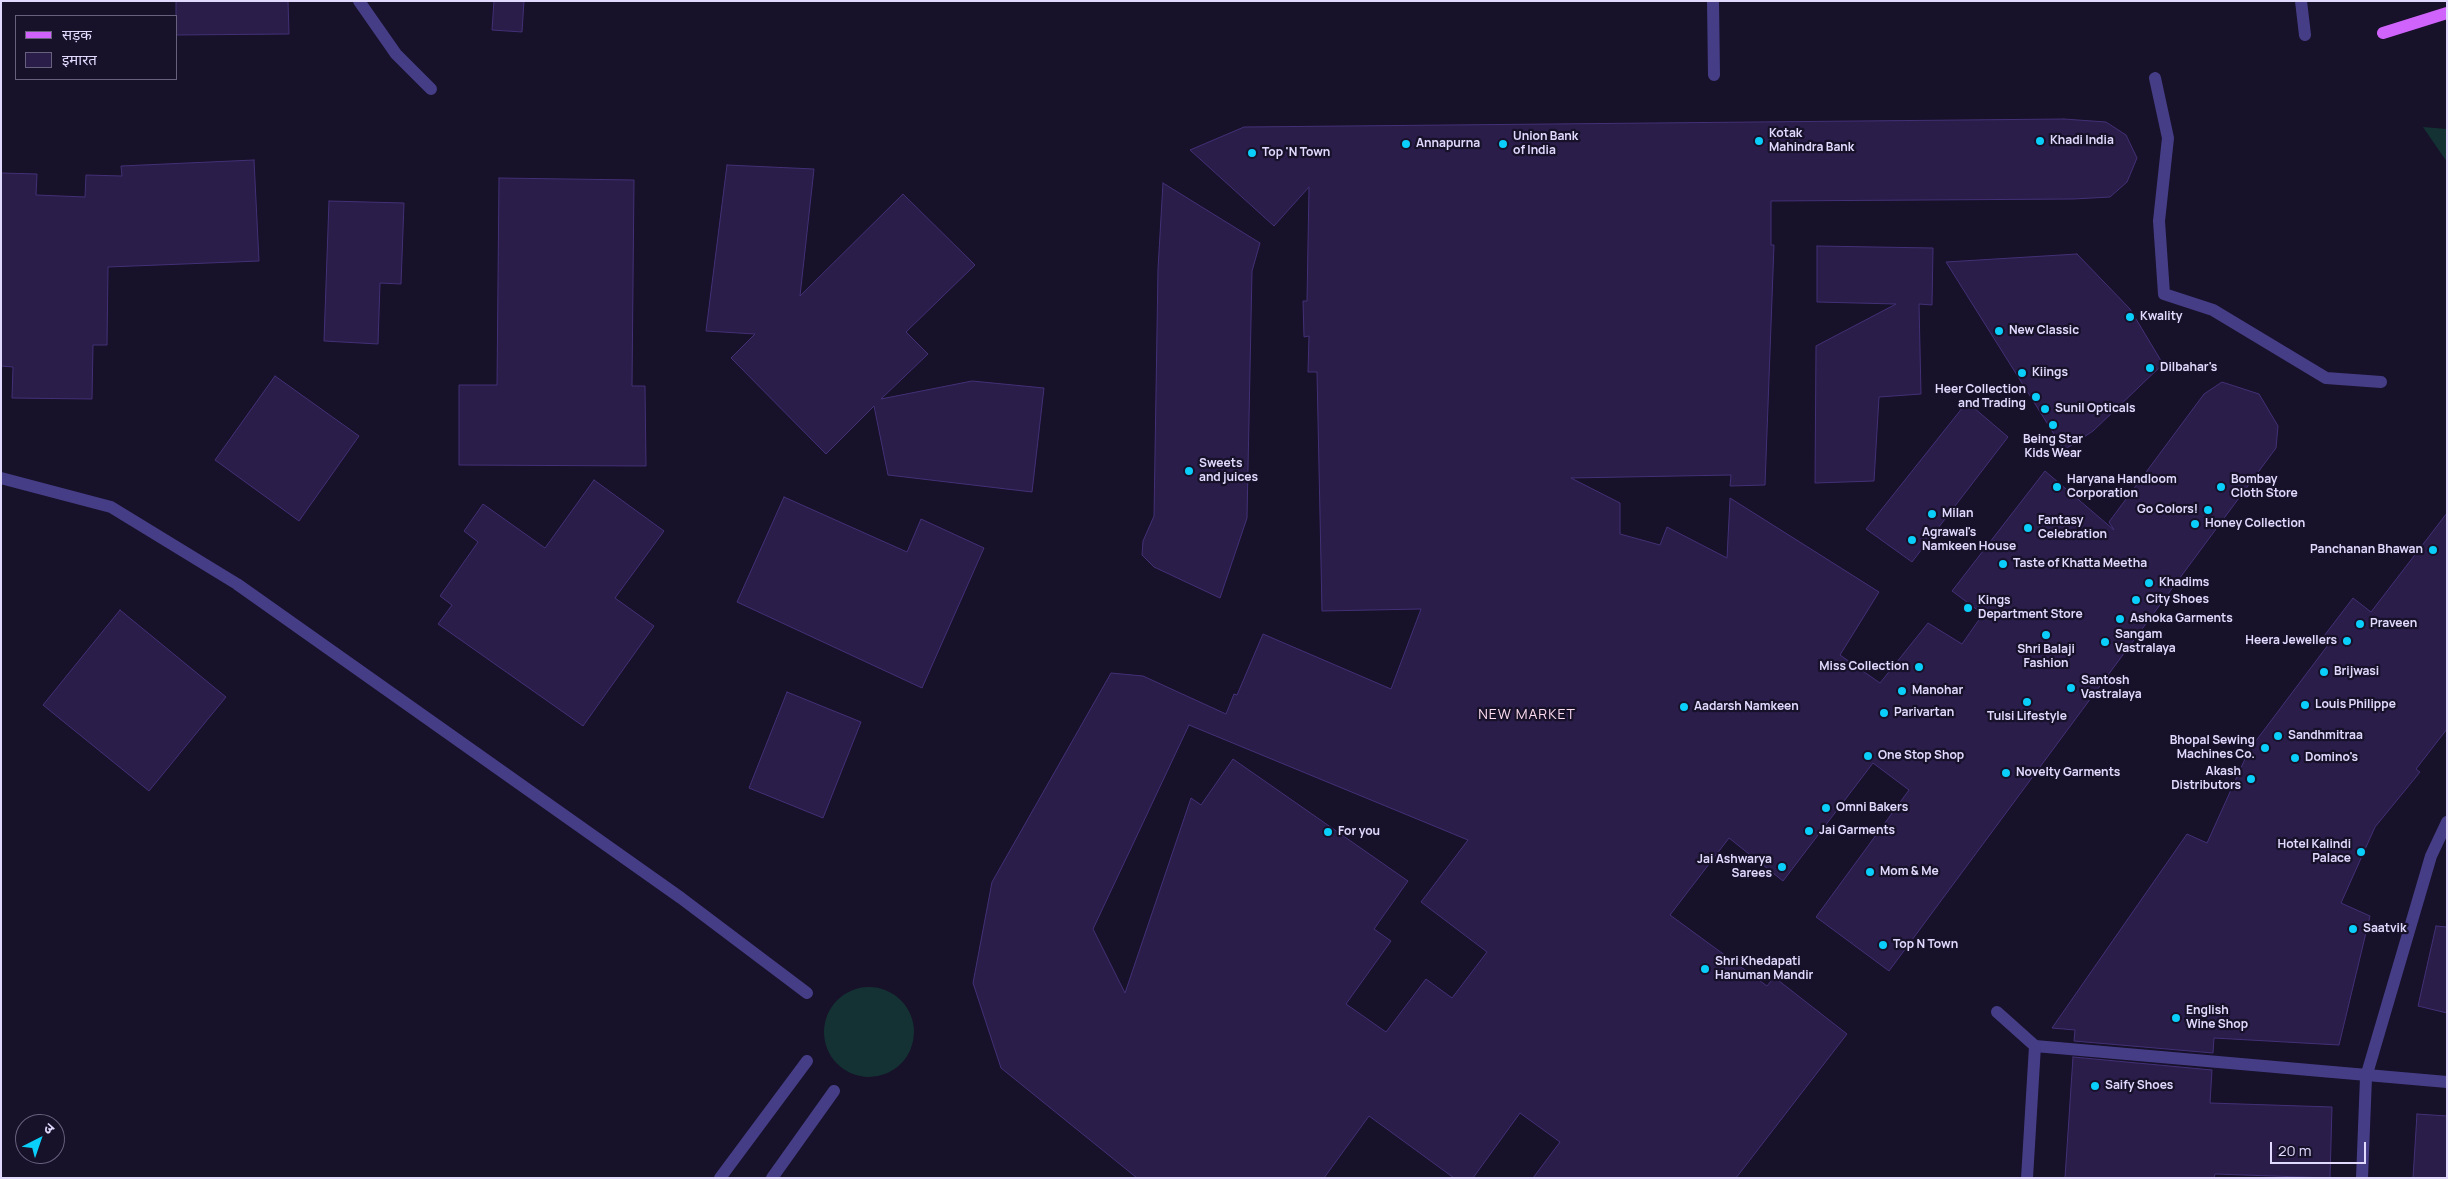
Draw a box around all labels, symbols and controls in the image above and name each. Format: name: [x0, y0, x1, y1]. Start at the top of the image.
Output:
legend: [15, 15, 178, 80]
text: सड़क: [62, 24, 92, 45]
text: इमारत: [62, 49, 97, 70]
place label: Kotak Mahindra Bank: [1769, 127, 1854, 155]
place label: Union Bank of India: [1513, 130, 1578, 158]
place label: Khadi India: [2050, 134, 2114, 148]
marker: Kotak Mahindra Bank: [1753, 135, 1765, 147]
marker: Khadi India: [2034, 135, 2046, 147]
place label: Annapurna: [1416, 137, 1480, 151]
marker: Annapurna: [1400, 138, 1412, 150]
marker: Union Bank of India: [1497, 138, 1509, 150]
place label: Top 'N Town: [1262, 146, 1330, 160]
marker: Top 'N Town: [1246, 147, 1258, 159]
place label: Kwality: [2140, 310, 2182, 324]
marker: Kwality: [2124, 311, 2136, 323]
place label: New Classic: [2009, 324, 2079, 338]
marker: New Classic: [1993, 325, 2005, 337]
place label: Dilbahar's: [2160, 361, 2217, 375]
marker: Dilbahar's: [2144, 362, 2156, 374]
place label: Kiings: [2032, 366, 2068, 380]
marker: Kiings: [2016, 367, 2028, 379]
place label: Heer Collection and Trading: [1935, 383, 2026, 411]
marker: Heer Collection and Trading: [2030, 391, 2042, 403]
place label: Sunil Opticals: [2055, 402, 2136, 416]
marker: Sunil Opticals: [2039, 403, 2051, 415]
marker: Being Star Kids Wear: [2047, 419, 2059, 431]
place label: Being Star Kids Wear: [2023, 433, 2083, 461]
place label: Sweets and juices: [1199, 457, 1258, 485]
marker: Sweets and juices: [1183, 465, 1195, 477]
place label: Haryana Handloom Corporation: [2067, 473, 2177, 501]
place label: Bombay Cloth Store: [2231, 473, 2298, 501]
marker: Haryana Handloom Corporation: [2051, 481, 2063, 493]
marker: Bombay Cloth Store: [2215, 481, 2227, 493]
place label: Go Colors!: [2137, 503, 2198, 517]
marker: Go Colors!: [2202, 504, 2214, 516]
place label: Milan: [1942, 507, 1973, 521]
marker: Milan: [1926, 508, 1938, 520]
place label: Fantasy Celebration: [2038, 514, 2107, 542]
place label: Honey Collection: [2205, 517, 2305, 531]
marker: Honey Collection: [2189, 518, 2201, 530]
marker: Fantasy Celebration: [2022, 522, 2034, 534]
place label: Agrawal's Namkeen House: [1922, 526, 2016, 554]
marker: Agrawal's Namkeen House: [1906, 534, 1918, 546]
place label: Panchanan Bhawan: [2310, 543, 2423, 557]
marker: Panchanan Bhawan: [2427, 544, 2439, 556]
place label: Taste of Khatta Meetha: [2013, 557, 2147, 571]
marker: Taste of Khatta Meetha: [1997, 558, 2009, 570]
place label: Khadims: [2159, 576, 2209, 590]
marker: Khadims: [2143, 577, 2155, 589]
place label: City Shoes: [2146, 593, 2209, 607]
place label: Kings Department Store: [1978, 594, 2083, 622]
marker: City Shoes: [2130, 594, 2142, 606]
marker: Kings Department Store: [1962, 602, 1974, 614]
place label: Ashoka Garments: [2130, 612, 2233, 626]
marker: Ashoka Garments: [2114, 613, 2126, 625]
place label: Praveen: [2370, 617, 2417, 631]
marker: Praveen: [2354, 618, 2366, 630]
place label: Sangam Vastralaya: [2115, 628, 2176, 656]
marker: Shri Balaji Fashion: [2040, 629, 2052, 641]
place label: Heera Jewellers: [2245, 634, 2337, 648]
marker: Heera Jewellers: [2341, 635, 2353, 647]
marker: Sangam Vastralaya: [2099, 636, 2111, 648]
place label: Shri Balaji Fashion: [2017, 643, 2075, 671]
place label: Miss Collection: [1819, 660, 1909, 674]
marker: Miss Collection: [1913, 661, 1925, 673]
place label: Brijwasi: [2334, 665, 2379, 679]
marker: Brijwasi: [2318, 666, 2330, 678]
place label: Santosh Vastralaya: [2081, 674, 2142, 702]
marker: Santosh Vastralaya: [2065, 682, 2077, 694]
place label: Manohar: [1912, 684, 1963, 698]
marker: Manohar: [1896, 685, 1908, 697]
marker: Tulsi Lifestyle: [2021, 696, 2033, 708]
place label: Louis Philippe: [2315, 698, 2396, 712]
marker: Louis Philippe: [2299, 699, 2311, 711]
place label: Aadarsh Namkeen: [1694, 700, 1799, 714]
marker: Aadarsh Namkeen: [1678, 701, 1690, 713]
place label: Parivartan: [1894, 706, 1954, 720]
district label: NEW MARKET: [1477, 707, 1577, 723]
marker: Parivartan: [1878, 707, 1890, 719]
place label: Tulsi Lifestyle: [1987, 710, 2067, 724]
place label: Sandhmitraa: [2288, 729, 2363, 743]
marker: Sandhmitraa: [2272, 730, 2284, 742]
place label: Bhopal Sewing Machines Co.: [2170, 734, 2255, 762]
marker: Bhopal Sewing Machines Co.: [2259, 742, 2271, 754]
place label: One Stop Shop: [1878, 749, 1964, 763]
marker: One Stop Shop: [1862, 750, 1874, 762]
place label: Domino's: [2305, 751, 2358, 765]
marker: Domino's: [2289, 752, 2301, 764]
place label: Akash Distributors: [2171, 765, 2241, 793]
place label: Novelty Garments: [2016, 766, 2120, 780]
marker: Novelty Garments: [2000, 767, 2012, 779]
marker: Akash Distributors: [2245, 773, 2257, 785]
place label: Omni Bakers: [1836, 801, 1908, 815]
marker: Omni Bakers: [1820, 802, 1832, 814]
place label: Jai Garments: [1819, 824, 1895, 838]
place label: For you: [1338, 825, 1380, 839]
marker: Jai Garments: [1803, 825, 1815, 837]
marker: For you: [1322, 826, 1334, 838]
place label: Hotel Kalindi Palace: [2277, 838, 2351, 866]
marker: Hotel Kalindi Palace: [2355, 846, 2367, 858]
place label: Jai Ashwarya Sarees: [1697, 853, 1772, 881]
marker: Jai Ashwarya Sarees: [1776, 861, 1788, 873]
place label: Mom & Me: [1880, 865, 1939, 879]
marker: Mom & Me: [1864, 866, 1876, 878]
place label: Saatvik: [2363, 922, 2406, 936]
marker: Saatvik: [2347, 923, 2359, 935]
place label: Top N Town: [1893, 938, 1958, 952]
marker: Top N Town: [1877, 939, 1889, 951]
place label: Shri Khedapati Hanuman Mandir: [1715, 955, 1813, 983]
marker: Shri Khedapati Hanuman Mandir: [1699, 963, 1711, 975]
place label: English Wine Shop: [2186, 1004, 2248, 1032]
marker: English Wine Shop: [2170, 1012, 2182, 1024]
place label: Saify Shoes: [2105, 1079, 2173, 1093]
marker: Saify Shoes: [2089, 1080, 2101, 1092]
north arrow: [15, 1114, 65, 1164]
text: उ: [40, 1118, 59, 1138]
scale bar: [2273, 1132, 2369, 1164]
text: 20 m: [2278, 1140, 2311, 1161]

